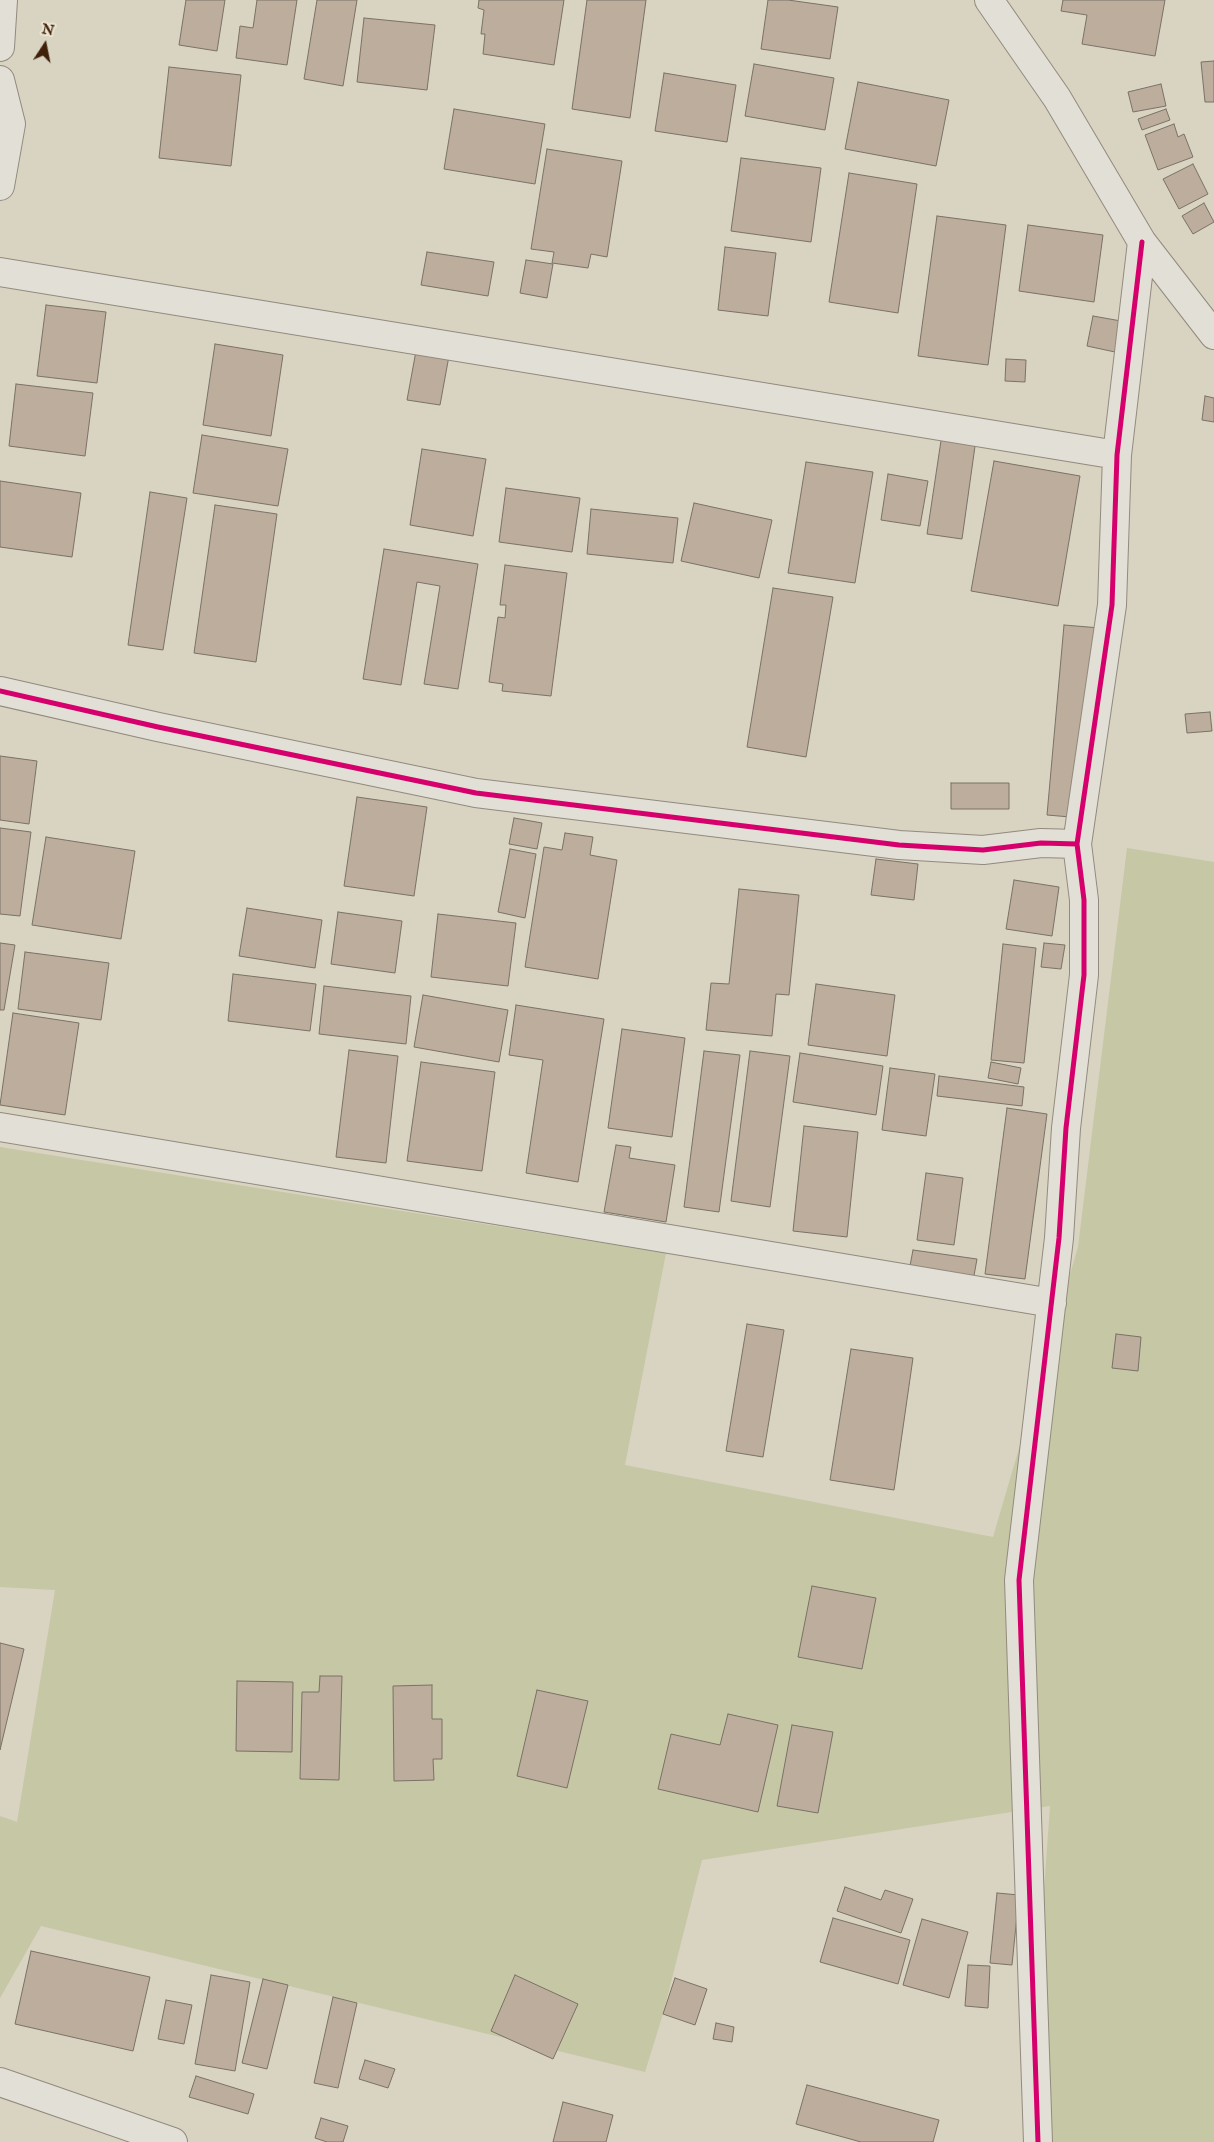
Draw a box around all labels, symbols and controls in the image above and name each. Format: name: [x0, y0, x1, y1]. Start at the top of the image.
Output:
north arrow: [20, 20, 70, 70]
text: N: [40, 20, 56, 40]

